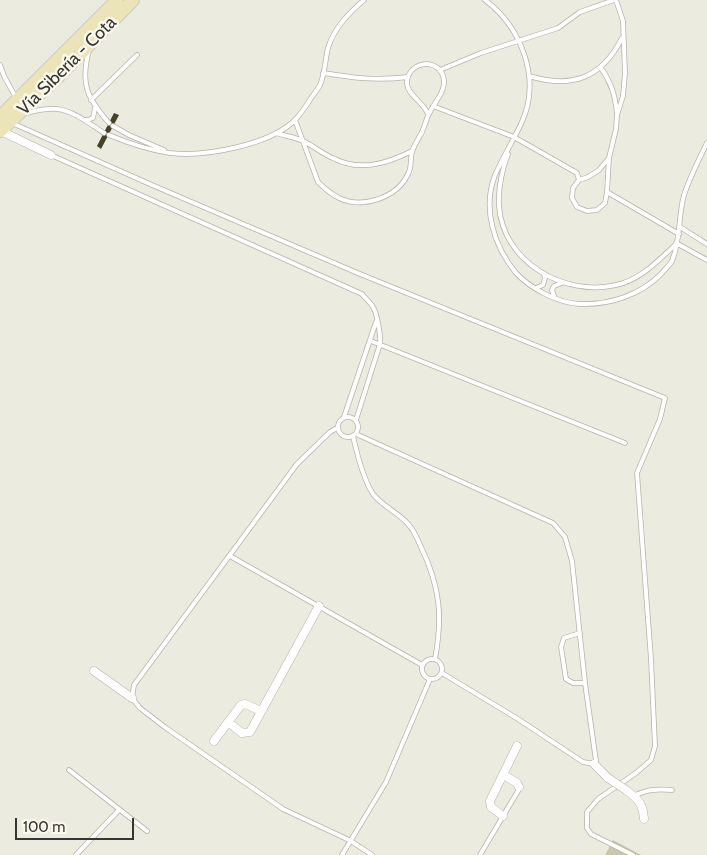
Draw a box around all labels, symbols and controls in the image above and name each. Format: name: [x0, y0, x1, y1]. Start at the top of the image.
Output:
street label: Vía Sibería - Cota: [13, 12, 121, 120]
scale bar: [18, 808, 136, 840]
text: 100 m: [23, 818, 65, 836]

